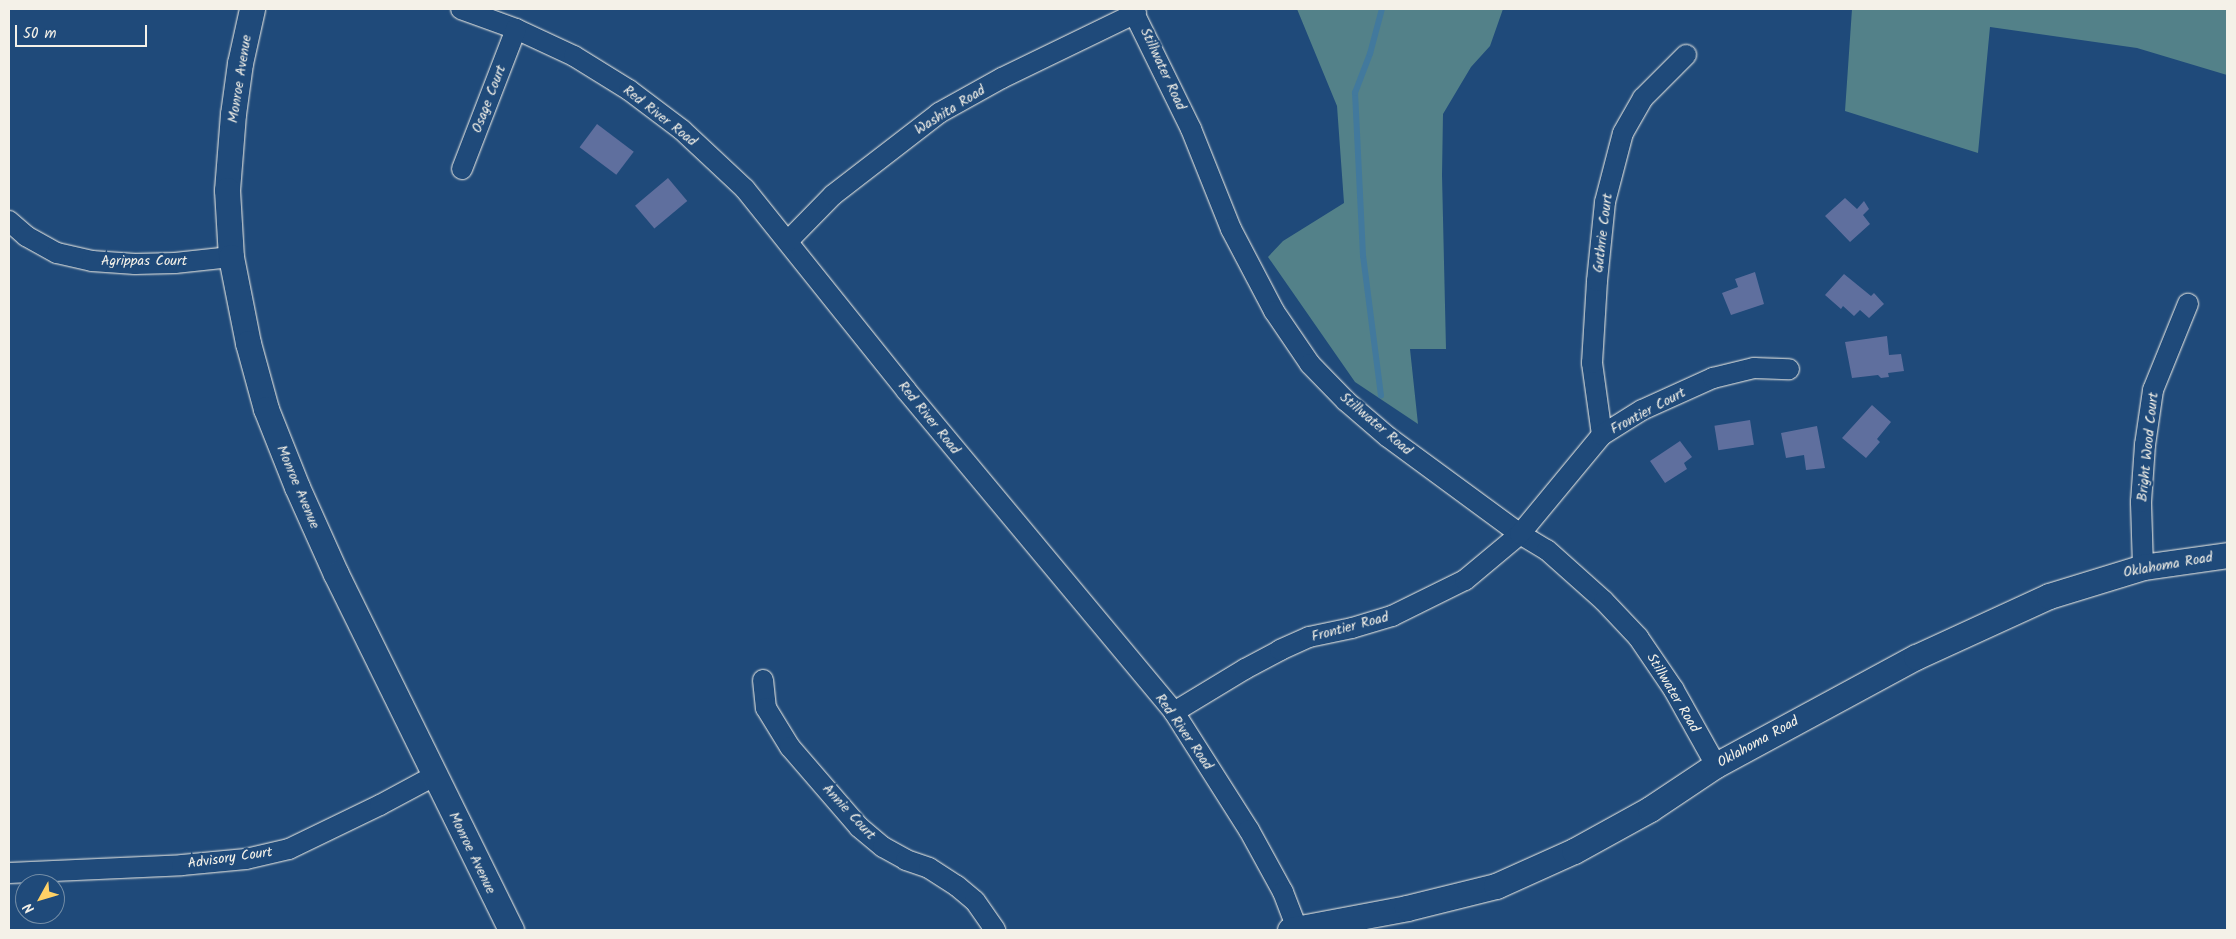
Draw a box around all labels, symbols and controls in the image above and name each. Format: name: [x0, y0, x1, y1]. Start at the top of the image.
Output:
scale bar: [18, 15, 150, 47]
text: 50 m: [23, 22, 57, 46]
street label: Stillwater Road: [1137, 25, 1189, 113]
street label: Monroe Avenue: [225, 34, 255, 124]
street label: Osage Court: [468, 63, 510, 135]
street label: Red River Road: [620, 82, 700, 150]
street label: Washita Road: [912, 82, 988, 138]
street label: Guthrie Court: [1590, 192, 1616, 274]
street label: Agrippas Court: [101, 253, 187, 269]
street label: Red River Road: [894, 378, 964, 458]
street label: Frontier Court: [1608, 384, 1688, 438]
street label: Stillwater Road: [1336, 389, 1416, 459]
street label: Bright Wood Court: [2134, 392, 2162, 502]
street label: Monroe Avenue: [273, 443, 323, 531]
street label: Oklahoma Road: [2122, 549, 2214, 581]
street label: Frontier Road: [1310, 609, 1390, 645]
street label: Stillwater Road: [1643, 651, 1703, 735]
street label: Red River Road: [1152, 691, 1216, 773]
street label: Oklahoma Road: [1714, 713, 1802, 771]
street label: Annie Court: [819, 781, 879, 843]
street label: Monroe Avenue: [445, 809, 499, 897]
street label: Advisory Court: [187, 844, 273, 872]
north arrow: [15, 874, 65, 924]
text: N: [18, 897, 40, 918]

